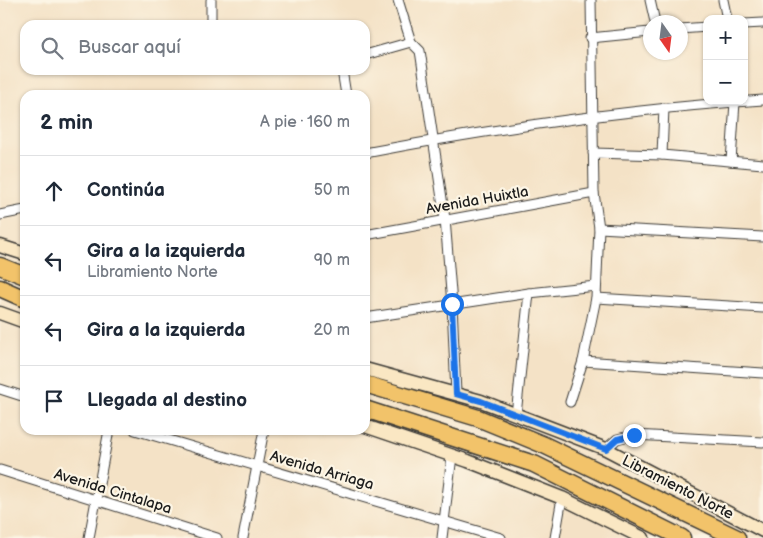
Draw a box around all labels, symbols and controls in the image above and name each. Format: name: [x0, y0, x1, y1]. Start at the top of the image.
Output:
north arrow: [643, 15, 688, 60]
map controls: [703, 15, 748, 105]
button: +: [703, 15, 748, 60]
search box: [20, 20, 370, 75]
icon: search: [38, 34, 66, 62]
text: Buscar aquí: [78, 36, 181, 59]
button: −: [703, 60, 748, 105]
text: 2 min: [40, 110, 93, 135]
text: A pie · 160 m: [260, 113, 350, 132]
icon: ahead: [40, 177, 68, 205]
text: Continúa: [87, 179, 165, 202]
text: 50 m: [314, 181, 350, 200]
street label: Avenida Huixtla: [424, 182, 530, 219]
text: Gira a la izquierda: [87, 240, 245, 263]
icon: left: [40, 247, 68, 275]
text: 90 m: [314, 251, 350, 270]
text: Libramiento Norte: [87, 263, 218, 282]
route start: [441, 293, 464, 316]
icon: left: [40, 317, 68, 345]
text: Gira a la izquierda: [87, 319, 245, 342]
text: 20 m: [314, 321, 350, 340]
icon: arrive: [40, 387, 68, 415]
text: Llegada al destino: [87, 389, 247, 412]
route end: [623, 424, 646, 447]
street label: Avenida Arriaga: [268, 447, 376, 494]
street label: Libramiento Norte: [619, 451, 737, 524]
street label: Avenida Cintalapa: [52, 465, 174, 518]

